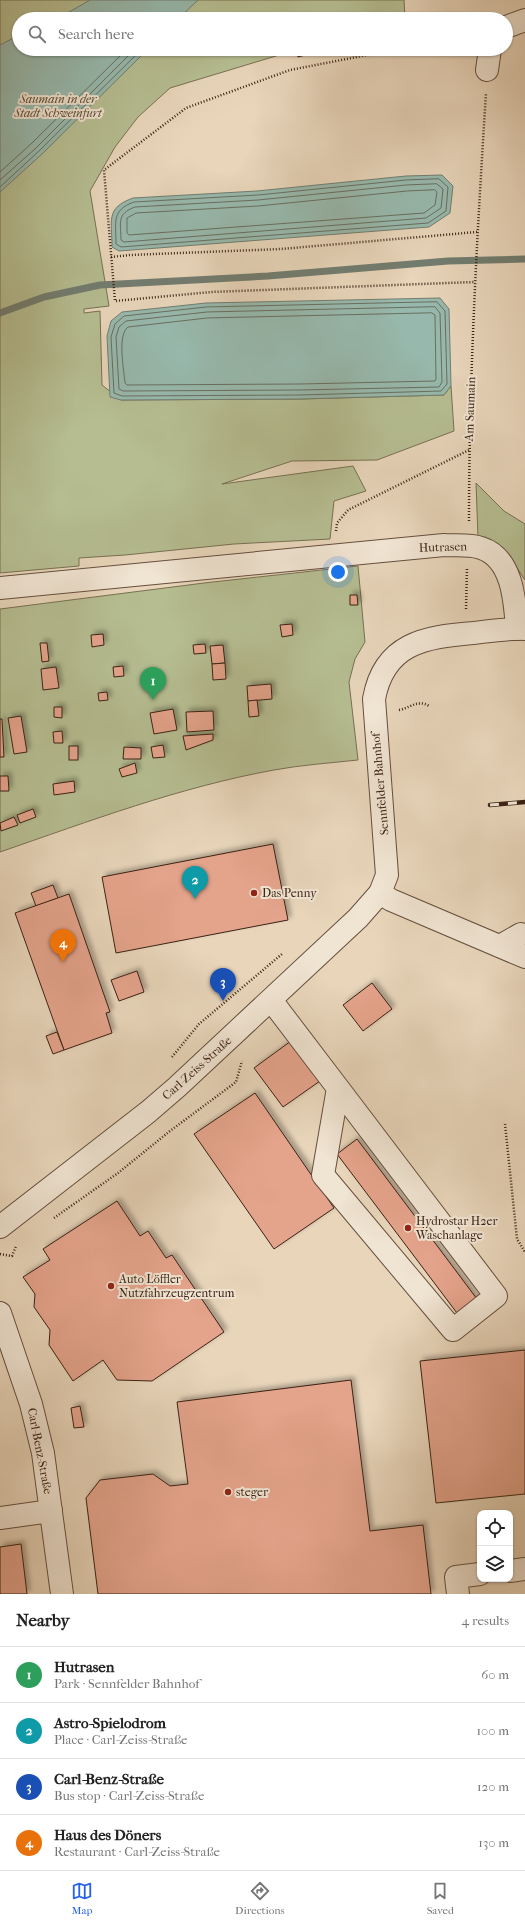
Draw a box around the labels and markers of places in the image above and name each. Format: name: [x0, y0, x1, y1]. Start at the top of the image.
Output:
pin: 1: [140, 667, 166, 700]
pin: 2: [182, 866, 208, 899]
place label: Das Penny: [262, 886, 317, 900]
marker: Das Penny: [249, 888, 259, 898]
pin: 4: [50, 929, 76, 962]
pin: 3: [210, 968, 236, 1001]
place label: Hydrostar H2er Waschanlage: [415, 1214, 498, 1242]
marker: Hydrostar H2er Waschanlage: [403, 1223, 413, 1233]
place label: Auto Löffler Nutzfahrzeugzentrum: [118, 1272, 234, 1300]
marker: Auto Löffler Nutzfahrzeugzentrum: [106, 1281, 116, 1291]
place label: steger: [236, 1485, 269, 1499]
marker: steger: [223, 1487, 233, 1497]

